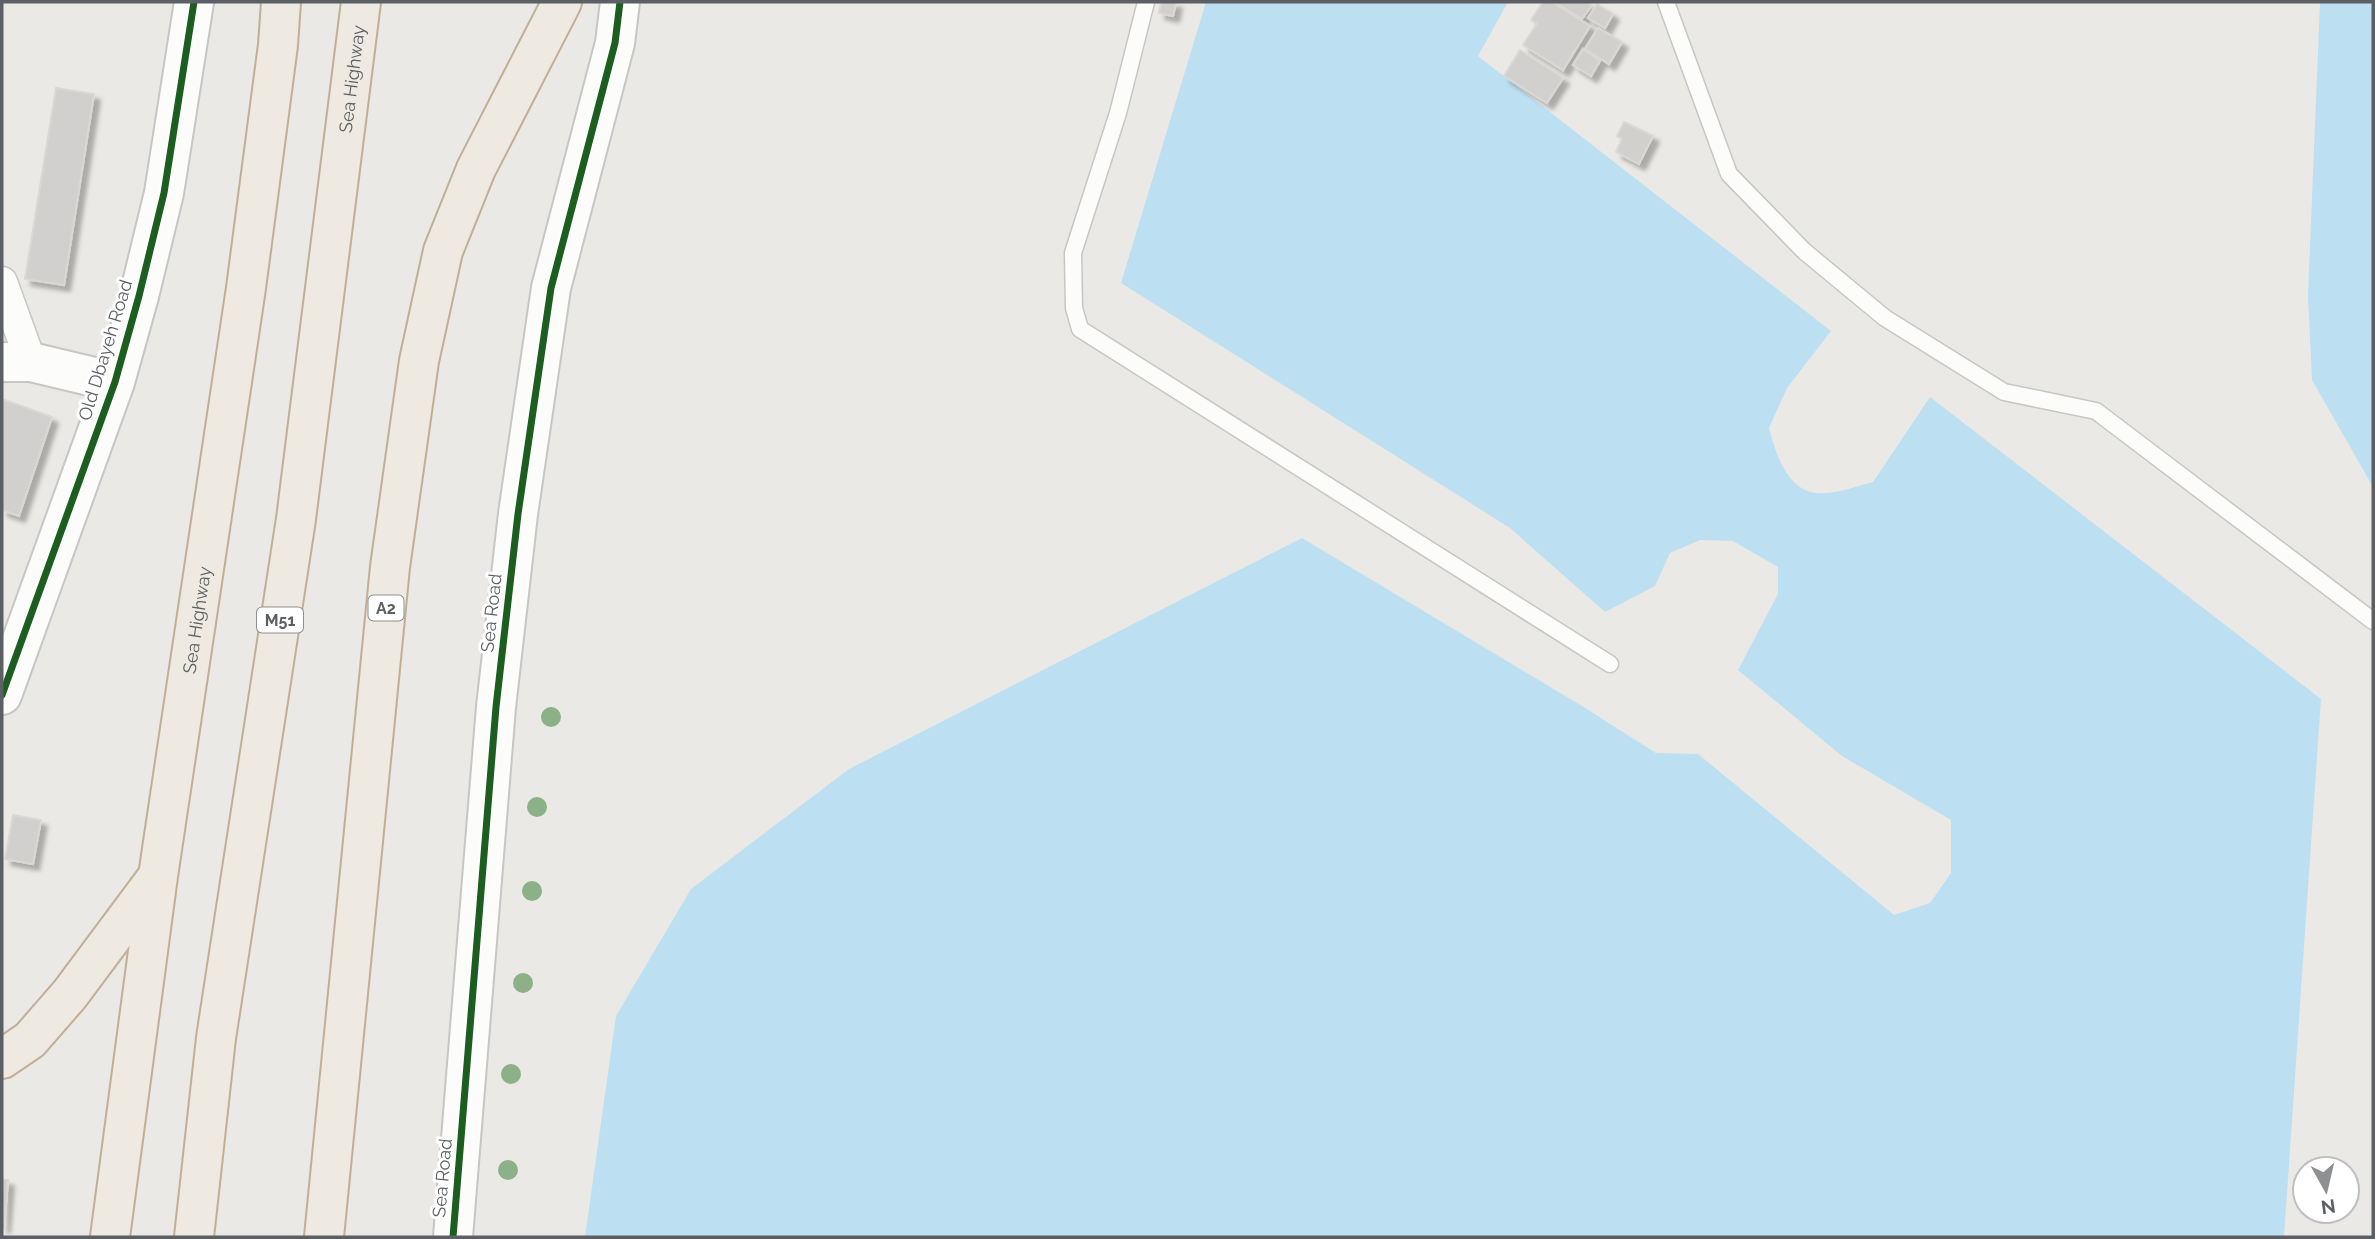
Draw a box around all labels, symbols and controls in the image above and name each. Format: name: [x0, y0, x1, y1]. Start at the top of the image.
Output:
street label: Sea Highway: [334, 24, 369, 134]
street label: Old Dbayeh Road: [74, 277, 136, 423]
street label: Sea Highway: [178, 565, 215, 675]
street label: Sea Road: [476, 573, 506, 653]
road number: A2: [368, 596, 404, 621]
road number: M51: [257, 608, 303, 632]
street label: Sea Road: [428, 1138, 456, 1218]
north arrow: [2291, 1155, 2361, 1225]
text: N: [2320, 1195, 2337, 1219]

